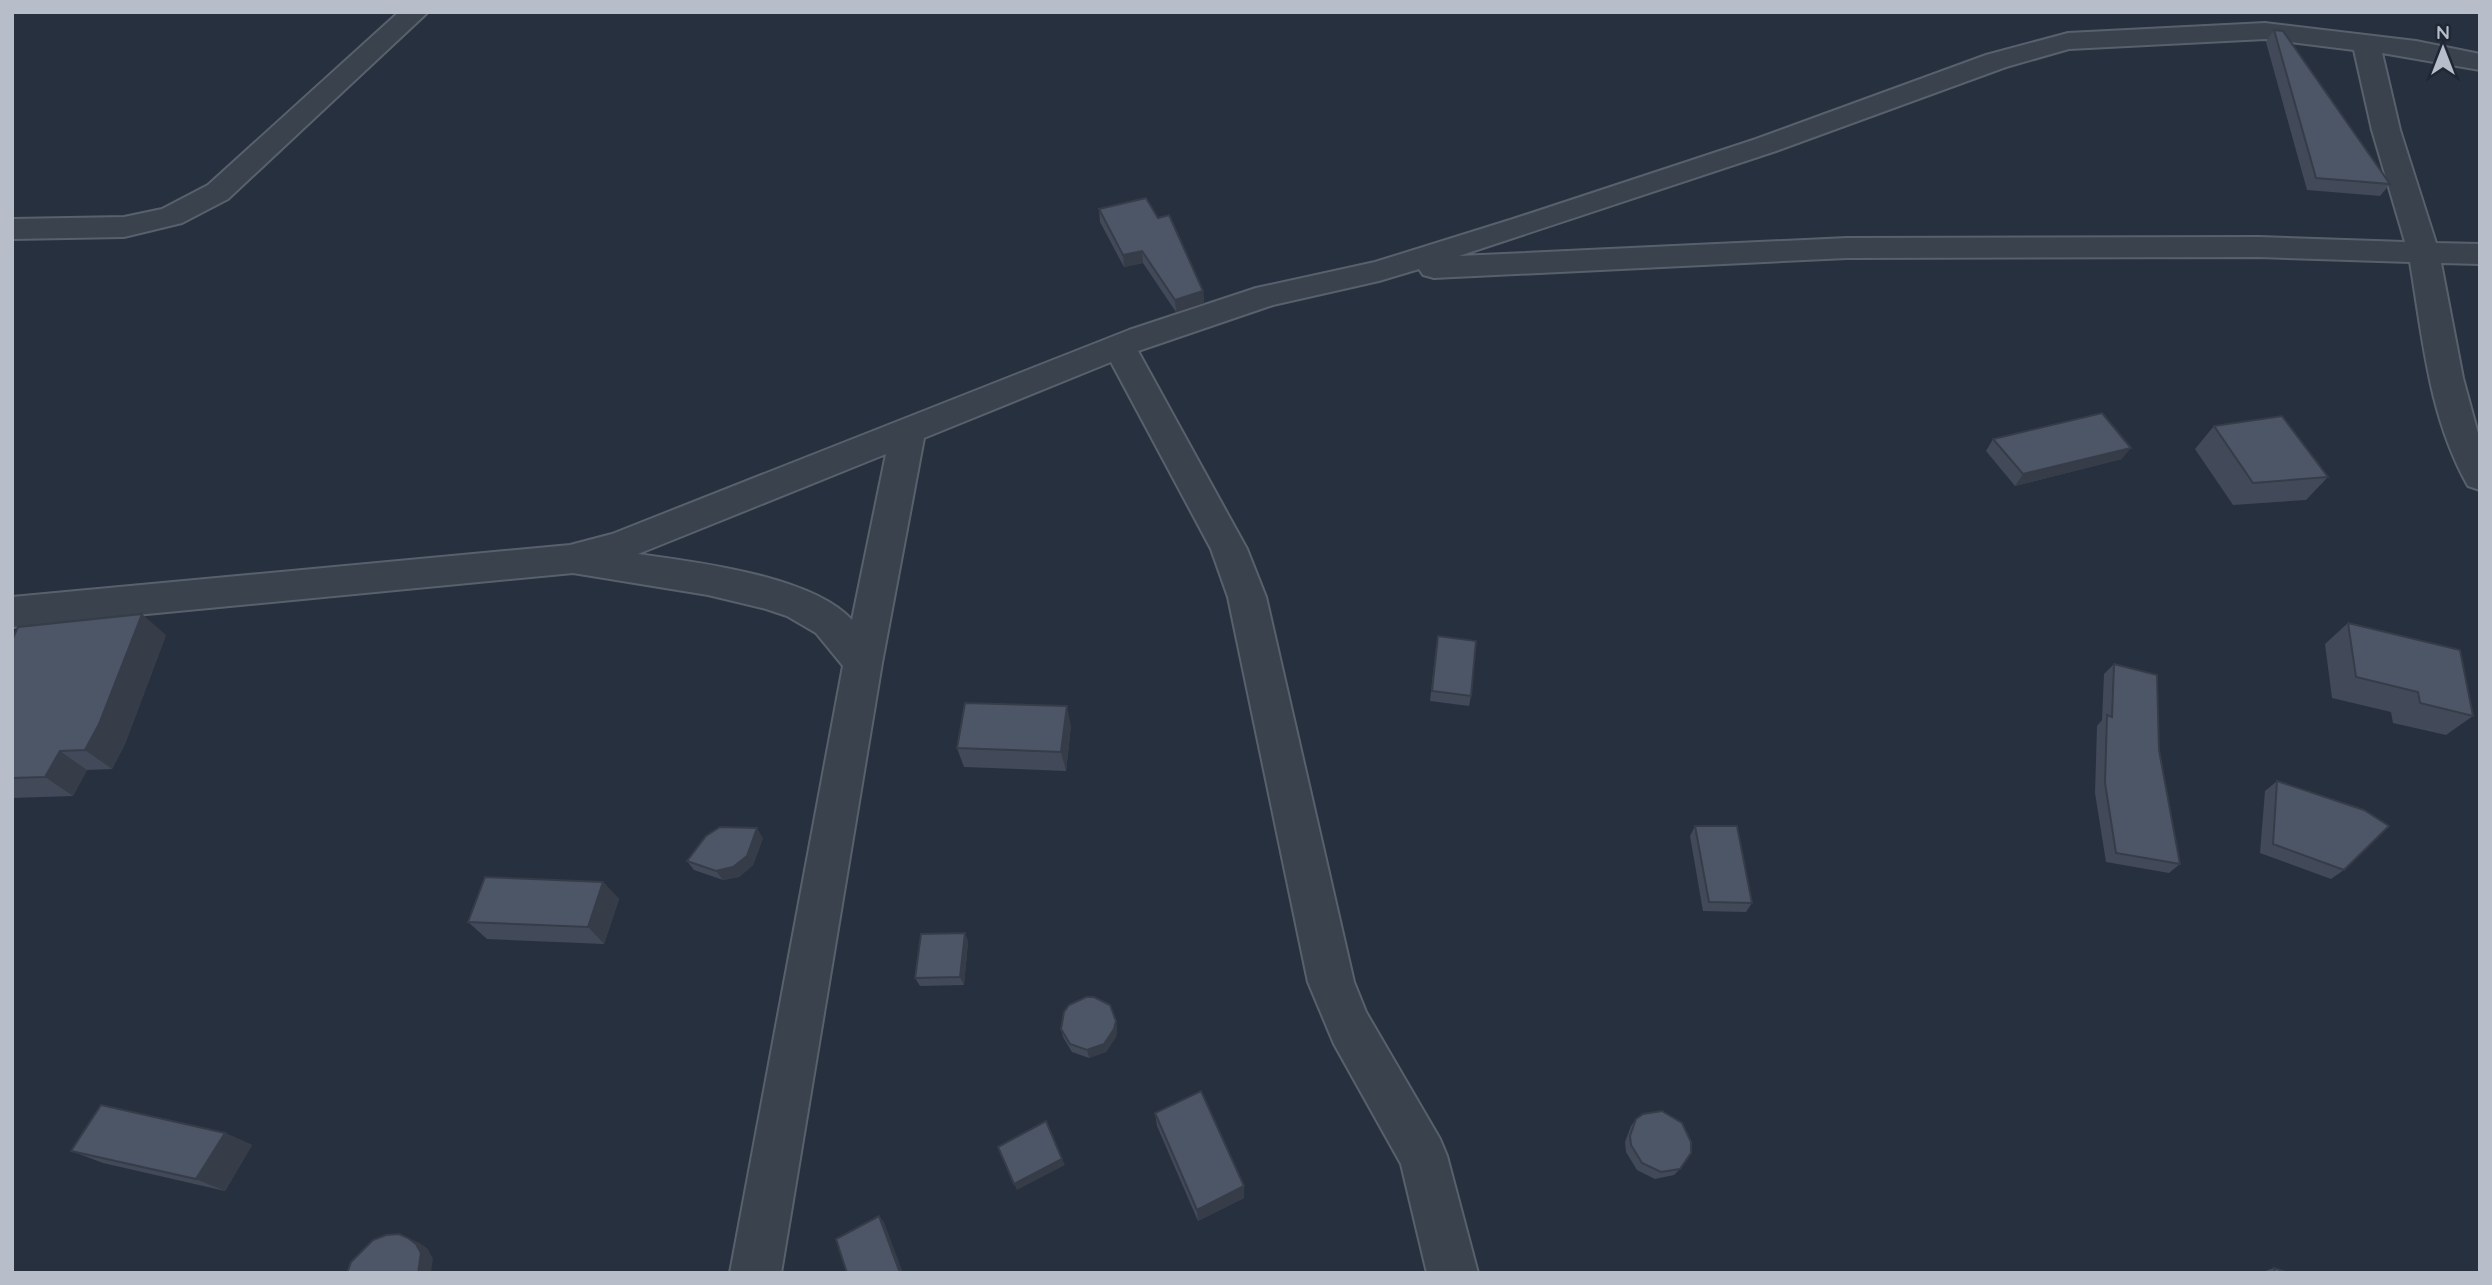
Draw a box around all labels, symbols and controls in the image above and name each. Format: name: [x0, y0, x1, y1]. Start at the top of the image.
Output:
north arrow: [2408, 14, 2478, 84]
text: N: [2436, 20, 2450, 44]

